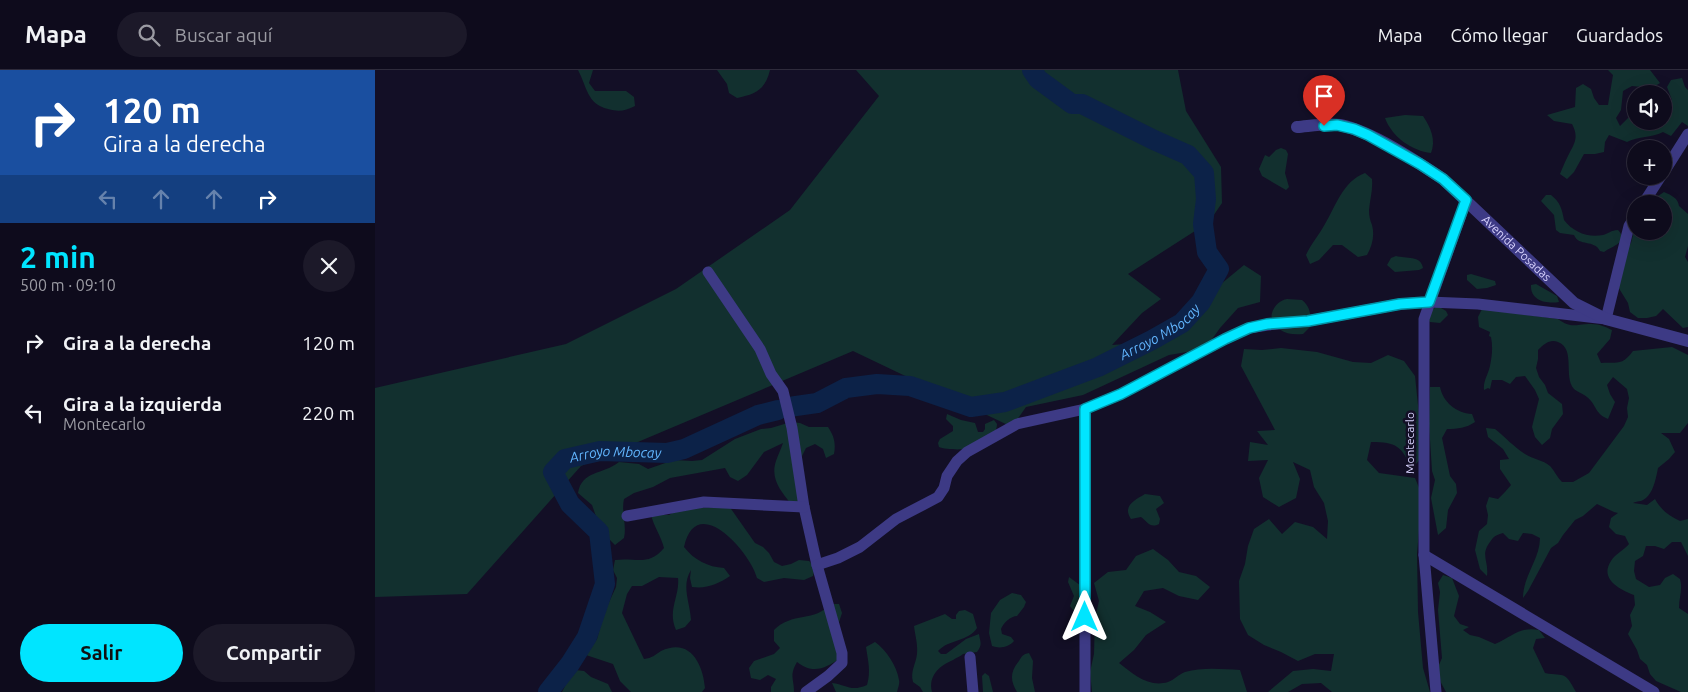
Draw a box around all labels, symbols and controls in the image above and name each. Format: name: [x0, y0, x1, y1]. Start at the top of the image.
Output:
search box: [117, 12, 467, 57]
text: Mapa: [25, 21, 87, 48]
icon: search: [135, 21, 163, 49]
text: Buscar aquí: [175, 24, 272, 46]
text: Mapa: [1378, 25, 1423, 45]
text: Cómo llegar: [1451, 25, 1548, 45]
text: Guardados: [1576, 25, 1663, 45]
pin: [1303, 75, 1345, 126]
icon: arrive: [1310, 82, 1338, 110]
map controls: [1627, 85, 1672, 240]
button: sound: [1627, 85, 1672, 130]
icon: right: [20, 90, 85, 155]
text: 120 m: [103, 90, 201, 130]
text: Gira a la derecha: [103, 131, 266, 156]
button: +: [1627, 140, 1672, 185]
icon: left: [94, 185, 122, 213]
icon: ahead: [147, 185, 175, 213]
icon: ahead: [200, 185, 228, 213]
icon: right: [253, 185, 281, 213]
button: −: [1627, 195, 1672, 240]
street label: Avenida Posadas: [1480, 212, 1554, 284]
text: 2 min: [20, 240, 96, 274]
button: close: [303, 240, 355, 292]
text: 500 m · 09:10: [20, 276, 116, 294]
water label: Arroyo Mbocay: [1116, 300, 1204, 363]
icon: right: [20, 329, 48, 357]
text: Gira a la derecha: [63, 332, 211, 354]
text: 120 m: [302, 332, 355, 354]
text: Gira a la izquierda: [63, 393, 222, 415]
icon: left: [20, 399, 48, 427]
text: 220 m: [302, 402, 355, 424]
street label: Montecarlo: [1403, 412, 1416, 474]
text: Montecarlo: [63, 415, 146, 433]
water label: Arroyo Mbocay: [567, 443, 662, 466]
position arrow: [1058, 590, 1110, 642]
button: Salir: [20, 624, 183, 682]
button: Compartir: [193, 624, 355, 682]

